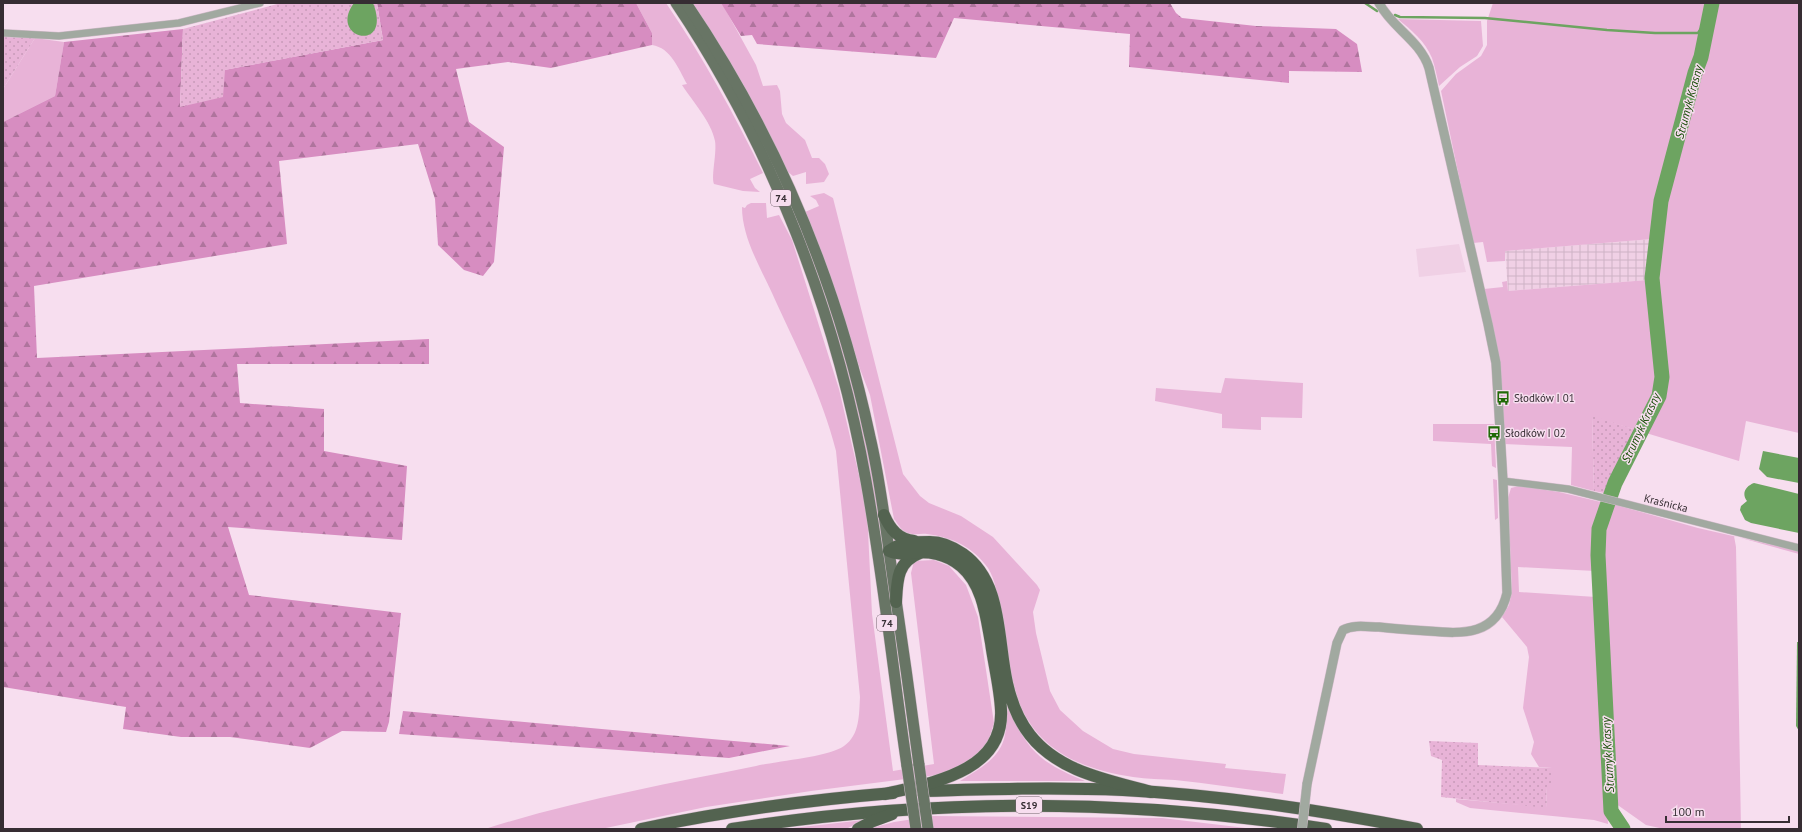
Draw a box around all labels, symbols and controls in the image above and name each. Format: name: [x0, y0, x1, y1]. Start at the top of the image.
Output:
water label: Strumyk Krasny: [1672, 63, 1706, 140]
road number: 74: [771, 190, 791, 206]
bus stop icon: Słodków I 01: [1495, 390, 1511, 406]
water label: Strumyk Krasny: [1618, 390, 1664, 465]
place label: Słodków I 01: [1514, 391, 1575, 405]
bus stop icon: Słodków I 02: [1486, 425, 1502, 441]
place label: Słodków I 02: [1505, 426, 1566, 440]
street label: Kraśnicka: [1643, 491, 1689, 515]
road number: 74: [877, 615, 897, 631]
water label: Strumyk Krasny: [1598, 716, 1617, 793]
road number: S19: [1016, 797, 1042, 813]
scale bar: [1666, 798, 1789, 824]
text: 100 m: [1672, 804, 1705, 819]

